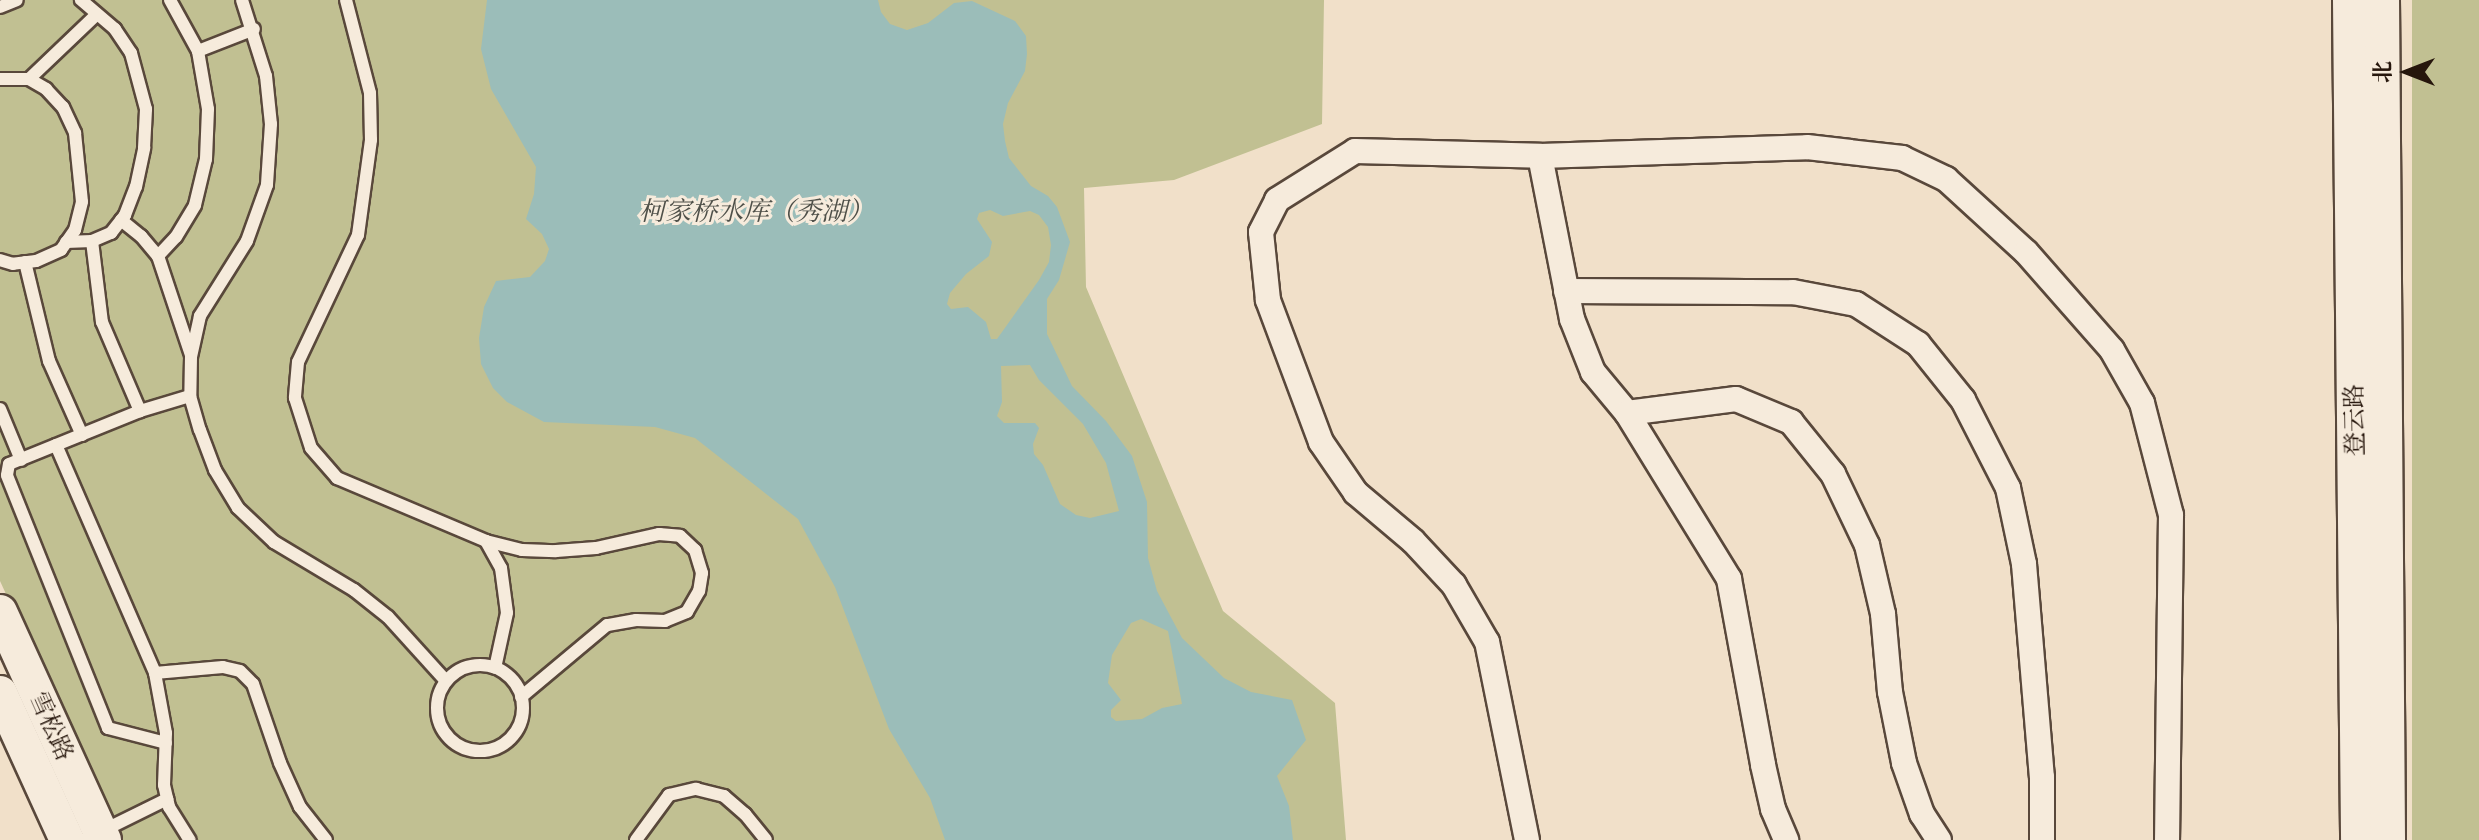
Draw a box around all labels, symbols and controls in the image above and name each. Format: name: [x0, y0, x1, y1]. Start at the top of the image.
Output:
north arrow: [2367, 32, 2447, 112]
text: 北: [2369, 61, 2396, 83]
water label: 柯家桥水库（秀湖）: [639, 196, 873, 228]
street label: 登云路: [2339, 384, 2369, 456]
street label: 雪松路: [24, 687, 80, 765]

